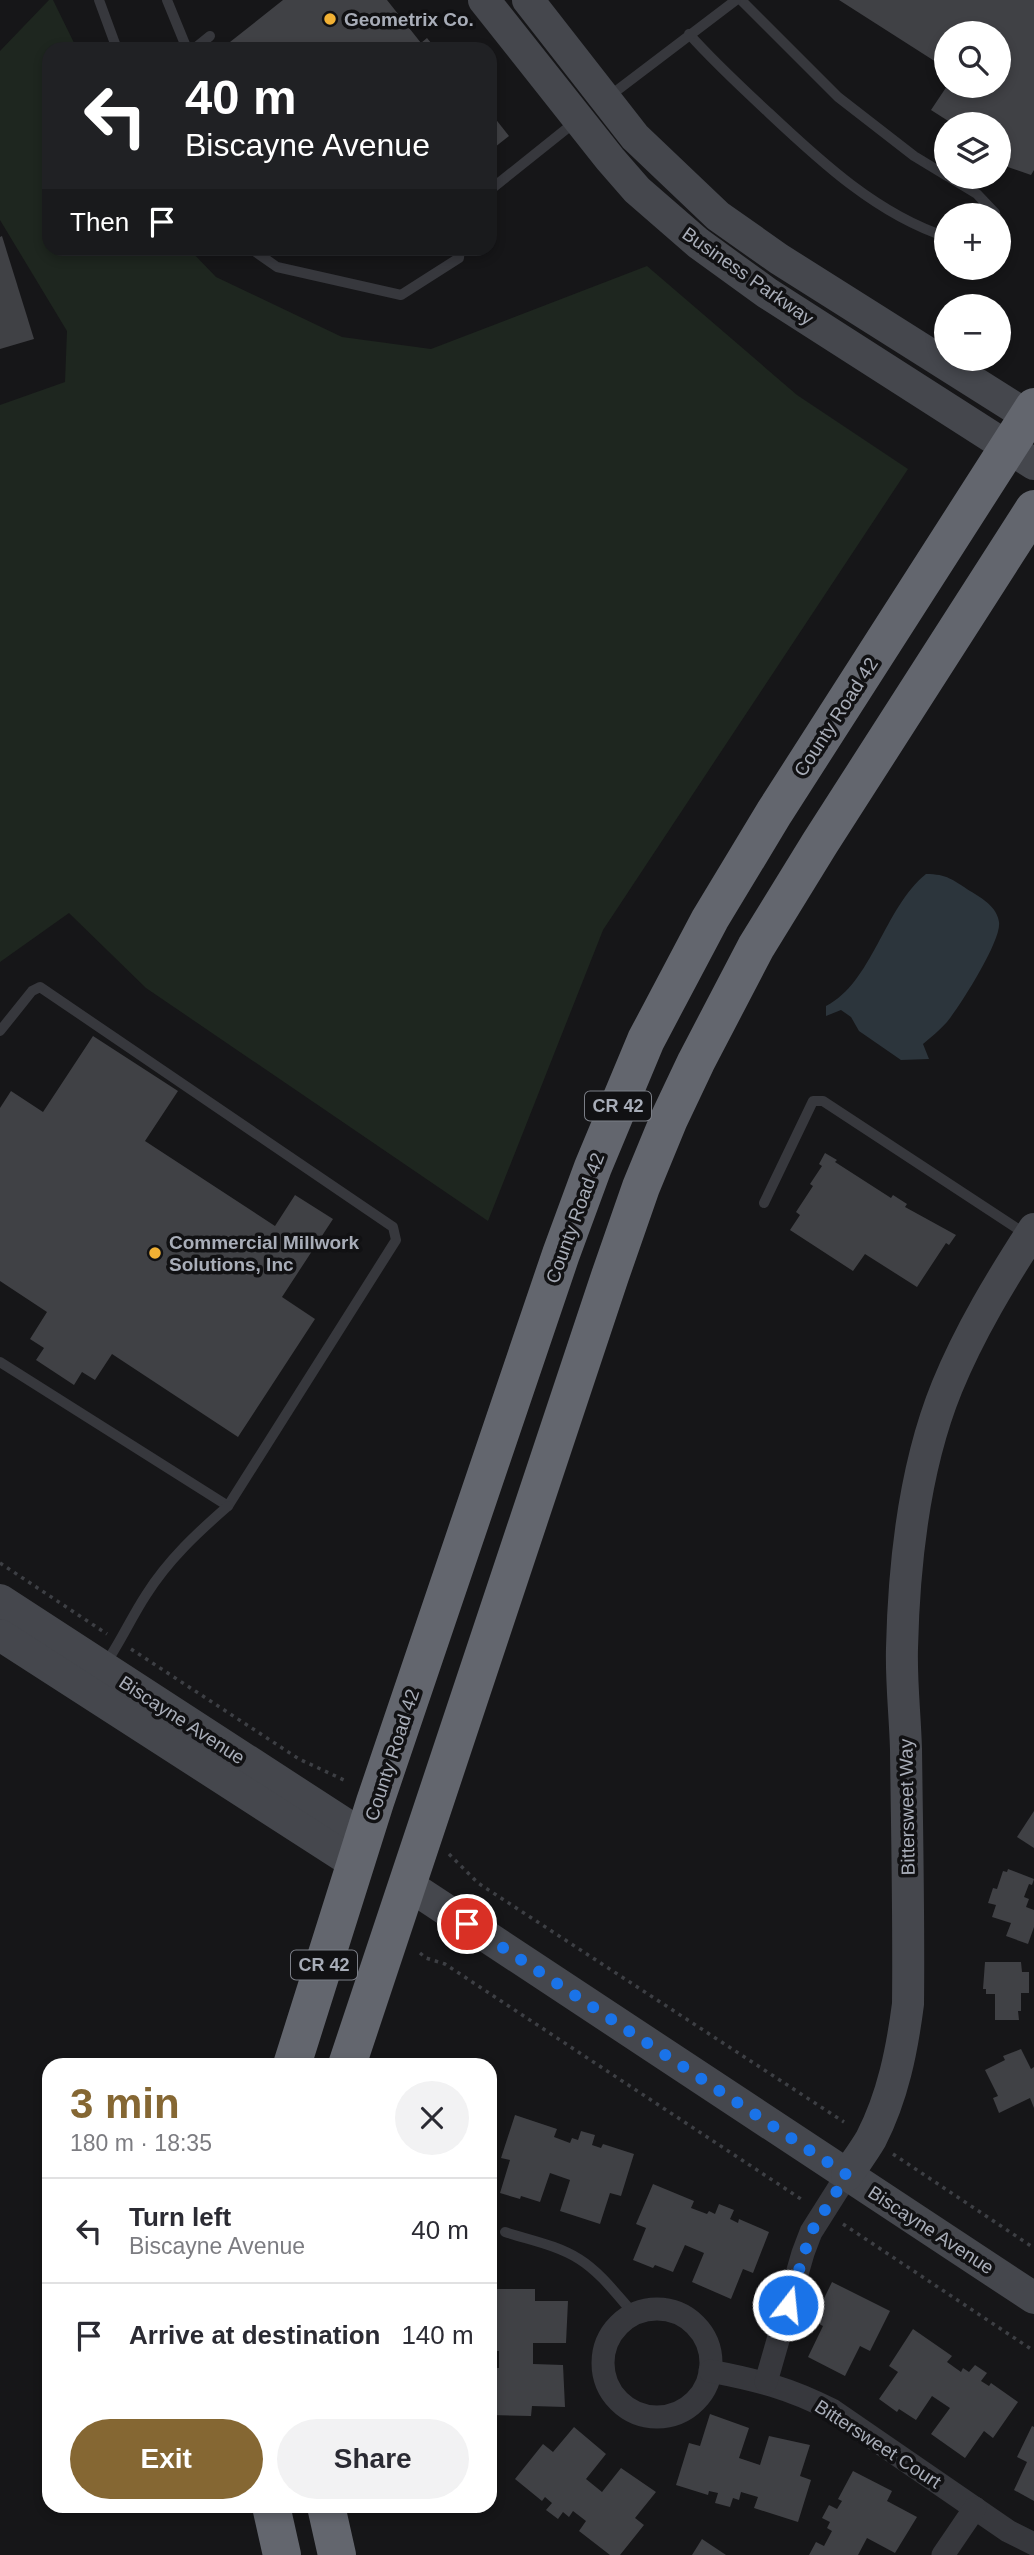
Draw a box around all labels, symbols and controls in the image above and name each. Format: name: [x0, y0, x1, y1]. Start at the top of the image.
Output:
place label: Geometrix Co.: [344, 9, 474, 30]
marker: Geometrix Co.: [322, 11, 338, 27]
map controls: [934, 21, 1011, 371]
button: search: [934, 21, 1011, 98]
icon: left: [70, 70, 161, 161]
text: 40 m: [185, 70, 297, 124]
button: layers: [934, 112, 1011, 189]
text: Biscayne Avenue: [185, 127, 430, 163]
icon: arrive: [143, 203, 181, 241]
button: +: [934, 203, 1011, 280]
text: Then: [70, 207, 129, 237]
street label: Business Parkway: [678, 223, 818, 329]
button: −: [934, 294, 1011, 371]
street label: County Road 42: [790, 654, 882, 780]
road number: CR 42: [585, 1092, 651, 1120]
street label: County Road 42: [542, 1150, 608, 1286]
place label: Commercial Millwork Solutions, Inc: [169, 1232, 359, 1275]
marker: Commercial Millwork Solutions, Inc: [147, 1245, 163, 1261]
street label: Biscayne Avenue: [115, 1672, 249, 1768]
street label: County Road 42: [361, 1686, 423, 1824]
street label: Bittersweet Way: [895, 1738, 919, 1875]
pin: [437, 1894, 497, 1954]
icon: arrive: [448, 1905, 486, 1943]
road number: CR 42: [291, 1951, 357, 1980]
text: 3 min: [70, 2080, 180, 2127]
button: close: [395, 2081, 469, 2155]
text: 180 m · 18:35: [70, 2130, 212, 2156]
street label: Biscayne Avenue: [864, 2182, 998, 2278]
text: Turn left: [129, 2202, 231, 2232]
icon: left: [70, 2212, 108, 2250]
text: 40 m: [411, 2215, 469, 2245]
text: Biscayne Avenue: [129, 2233, 305, 2259]
position arrow: [751, 2268, 825, 2342]
icon: arrive: [70, 2317, 108, 2355]
text: Arrive at destination: [129, 2320, 380, 2350]
text: 140 m: [401, 2320, 474, 2350]
street label: Bittersweet Court: [811, 2396, 945, 2493]
button: Exit: [70, 2419, 263, 2499]
button: Share: [277, 2419, 469, 2499]

